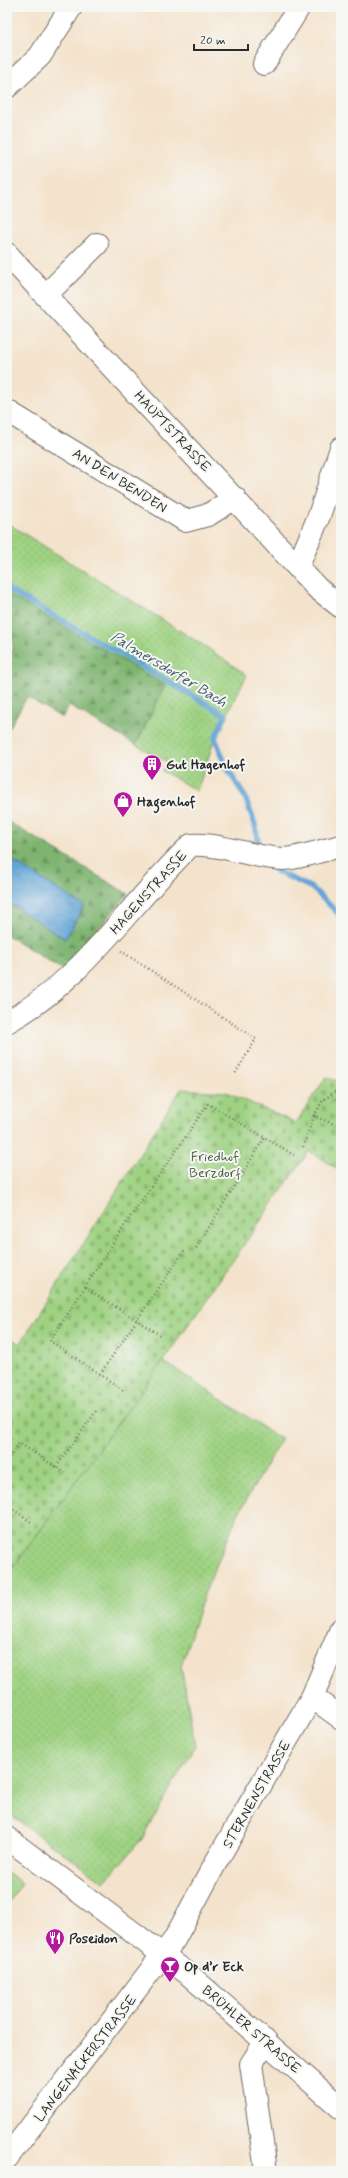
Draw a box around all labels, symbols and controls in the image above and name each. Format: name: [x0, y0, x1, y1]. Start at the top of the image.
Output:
scale bar: [194, 26, 248, 52]
text: 20 m: [200, 33, 226, 49]
street label: HAUPTSTRASSE: [130, 387, 215, 476]
street label: AN DEN BENDEN: [69, 445, 170, 517]
water label: Palmersdorfer Bach: [107, 627, 231, 713]
building icon: Gut Hagenhof: [141, 753, 163, 781]
place label: Gut Hagenhof: [166, 756, 245, 775]
shop icon: Hagenhof: [112, 790, 134, 818]
place label: Hagenhof: [137, 793, 196, 814]
street label: HAGENSTRASSE: [106, 847, 191, 938]
park label: Friedhof Berzdorf: [189, 1148, 241, 1182]
street label: STERNENSTRASSE: [219, 1737, 295, 1852]
restaurant icon: Poseidon: [44, 1927, 66, 1955]
place label: Poseidon: [69, 1930, 118, 1948]
bar icon: Op d’r Eck: [159, 1955, 181, 1983]
place label: Op d’r Eck: [184, 1958, 244, 1976]
street label: BRÜHLER STRASSE: [198, 1982, 305, 2078]
street label: LANGENACKERSTRASSE: [31, 1991, 141, 2126]

